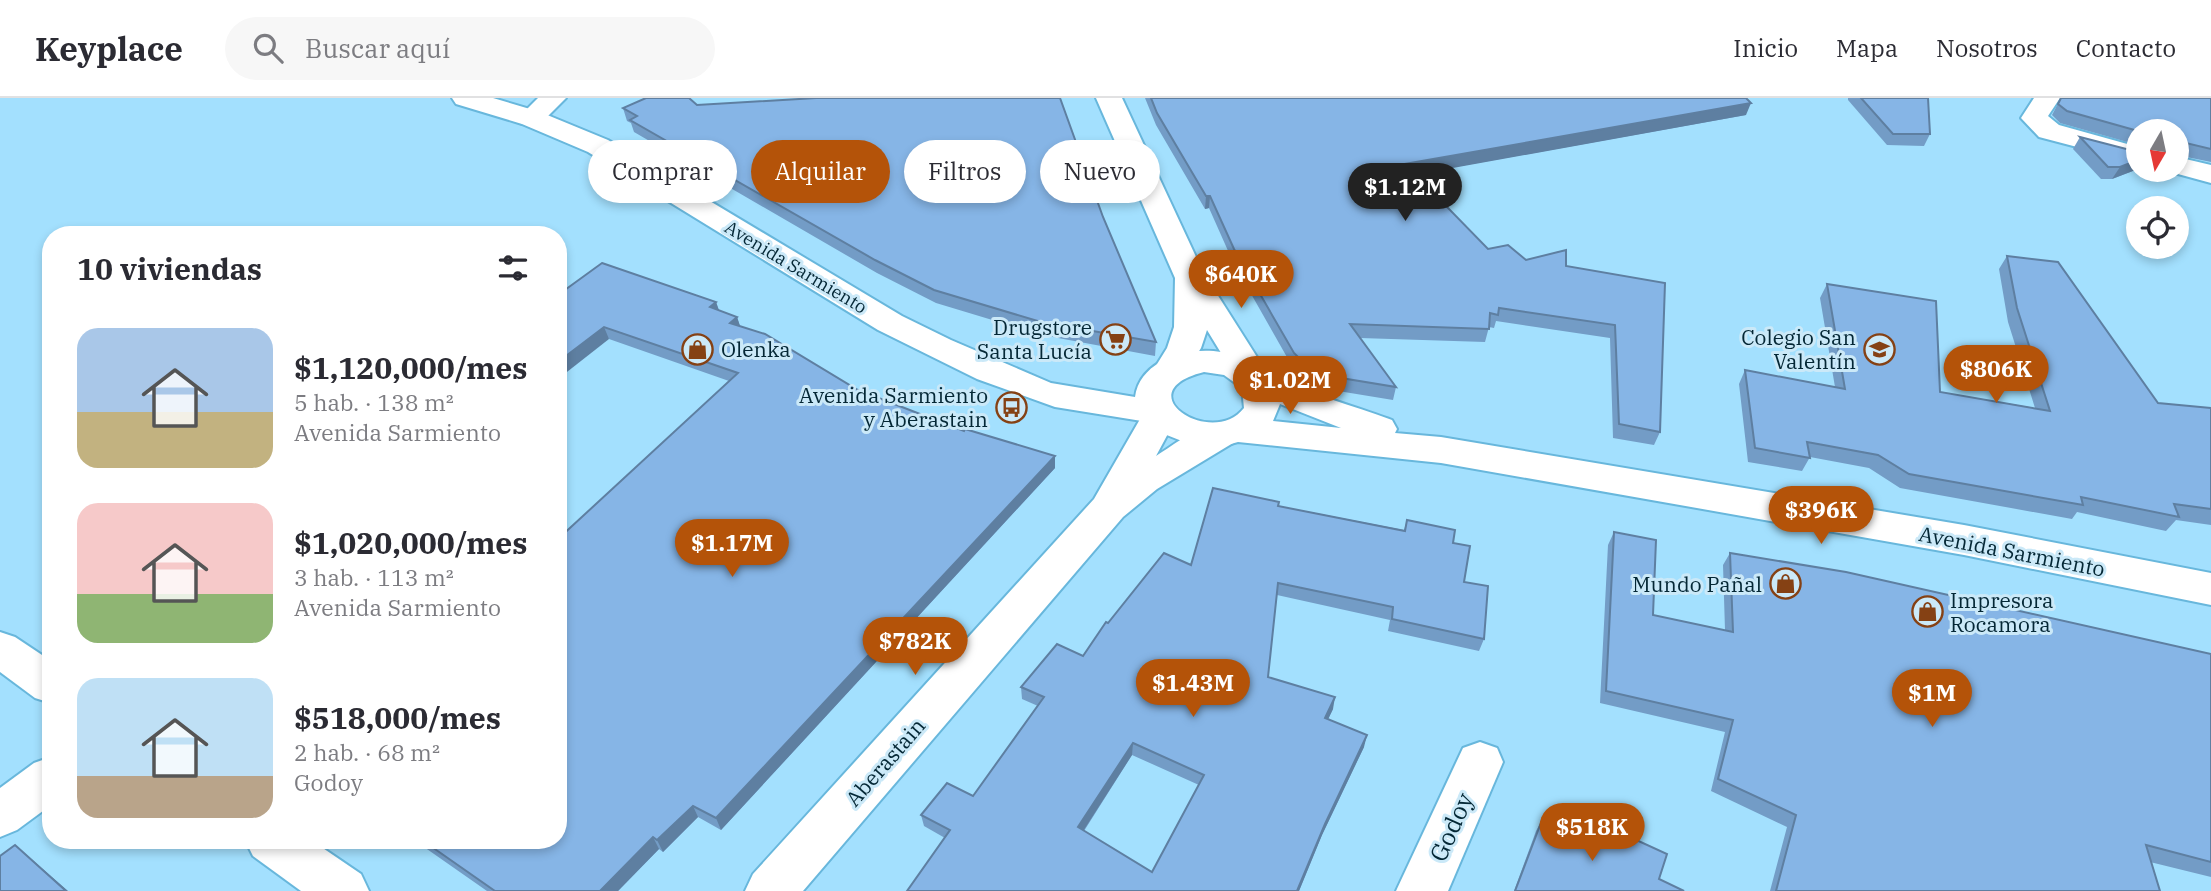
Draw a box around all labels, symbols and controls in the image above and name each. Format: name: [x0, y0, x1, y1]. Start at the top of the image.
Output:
search box: [225, 17, 715, 80]
text: Keyplace: [35, 27, 183, 70]
icon: search: [249, 29, 287, 67]
text: Buscar aquí: [305, 31, 450, 65]
text: Inicio: [1733, 32, 1798, 64]
text: Mapa: [1836, 32, 1898, 64]
text: Nosotros: [1936, 32, 2038, 64]
text: Contacto: [2076, 32, 2176, 64]
north arrow: [2126, 119, 2189, 182]
map controls: [2126, 119, 2189, 259]
chip: Comprar: [588, 140, 737, 203]
chip: Alquilar: [751, 140, 890, 203]
chip: Filtros: [904, 140, 1026, 203]
chip: Nuevo: [1040, 140, 1160, 203]
pin: $1.12M: [1348, 164, 1462, 223]
text: $1.12M: [1364, 171, 1446, 201]
button: locate: [2126, 196, 2189, 259]
street label: Avenida Sarmiento: [721, 215, 871, 319]
text: 10 viviendas: [77, 249, 262, 288]
icon: filters: [494, 249, 532, 287]
pin: $640K: [1192, 250, 1290, 310]
text: $640K: [1205, 258, 1277, 288]
place label: Drugstore Santa Lucía: [977, 313, 1092, 365]
supermarket icon: Drugstore Santa Lucía: [1098, 322, 1132, 356]
place label: Colegio San Valentín: [1741, 323, 1856, 375]
shop icon: Olenka: [681, 332, 715, 366]
school or university icon: Colegio San Valentín: [1862, 332, 1896, 366]
place label: Olenka: [721, 335, 791, 363]
pin: $806K: [1947, 345, 2045, 405]
text: $1,120,000/mes: [294, 348, 528, 387]
text: $806K: [1960, 353, 2032, 383]
icon: home: [133, 356, 217, 440]
pin: $1.02M: [1233, 356, 1347, 416]
text: $1.02M: [1249, 364, 1331, 394]
place label: Avenida Sarmiento y Aberastain: [799, 381, 988, 433]
text: 5 hab. · 138 m²: [294, 387, 454, 417]
bus stop icon: Avenida Sarmiento y Aberastain: [994, 390, 1028, 424]
text: Avenida Sarmiento: [294, 417, 501, 447]
pin: $396K: [1772, 486, 1870, 546]
text: $396K: [1785, 494, 1857, 524]
pin: $1.17M: [675, 519, 789, 579]
street label: Avenida Sarmiento: [1917, 519, 2107, 583]
text: $1,020,000/mes: [294, 523, 528, 562]
text: $1.17M: [691, 527, 773, 557]
icon: home: [133, 531, 217, 615]
text: 3 hab. · 113 m²: [294, 562, 454, 592]
shop icon: Mundo Pañal: [1768, 567, 1802, 601]
place label: Mundo Pañal: [1632, 570, 1762, 598]
place label: Impresora Rocamora: [1950, 586, 2054, 638]
text: Avenida Sarmiento: [294, 592, 501, 622]
shop icon: Impresora Rocamora: [1910, 595, 1944, 629]
pin: $782K: [866, 618, 964, 677]
text: $782K: [879, 625, 951, 655]
pin: $1.43M: [1136, 660, 1250, 719]
text: $1.43M: [1152, 667, 1234, 697]
pin: $1M: [1898, 670, 1966, 729]
text: $1M: [1908, 677, 1956, 707]
text: $518,000/mes: [294, 698, 501, 737]
icon: home: [133, 706, 217, 790]
street label: Aberastain: [839, 712, 931, 812]
text: 2 hab. · 68 m²: [294, 737, 440, 767]
text: Godoy: [294, 767, 363, 797]
street label: Godoy: [1422, 787, 1480, 866]
pin: $518K: [1543, 804, 1641, 863]
text: $518K: [1556, 811, 1628, 841]

